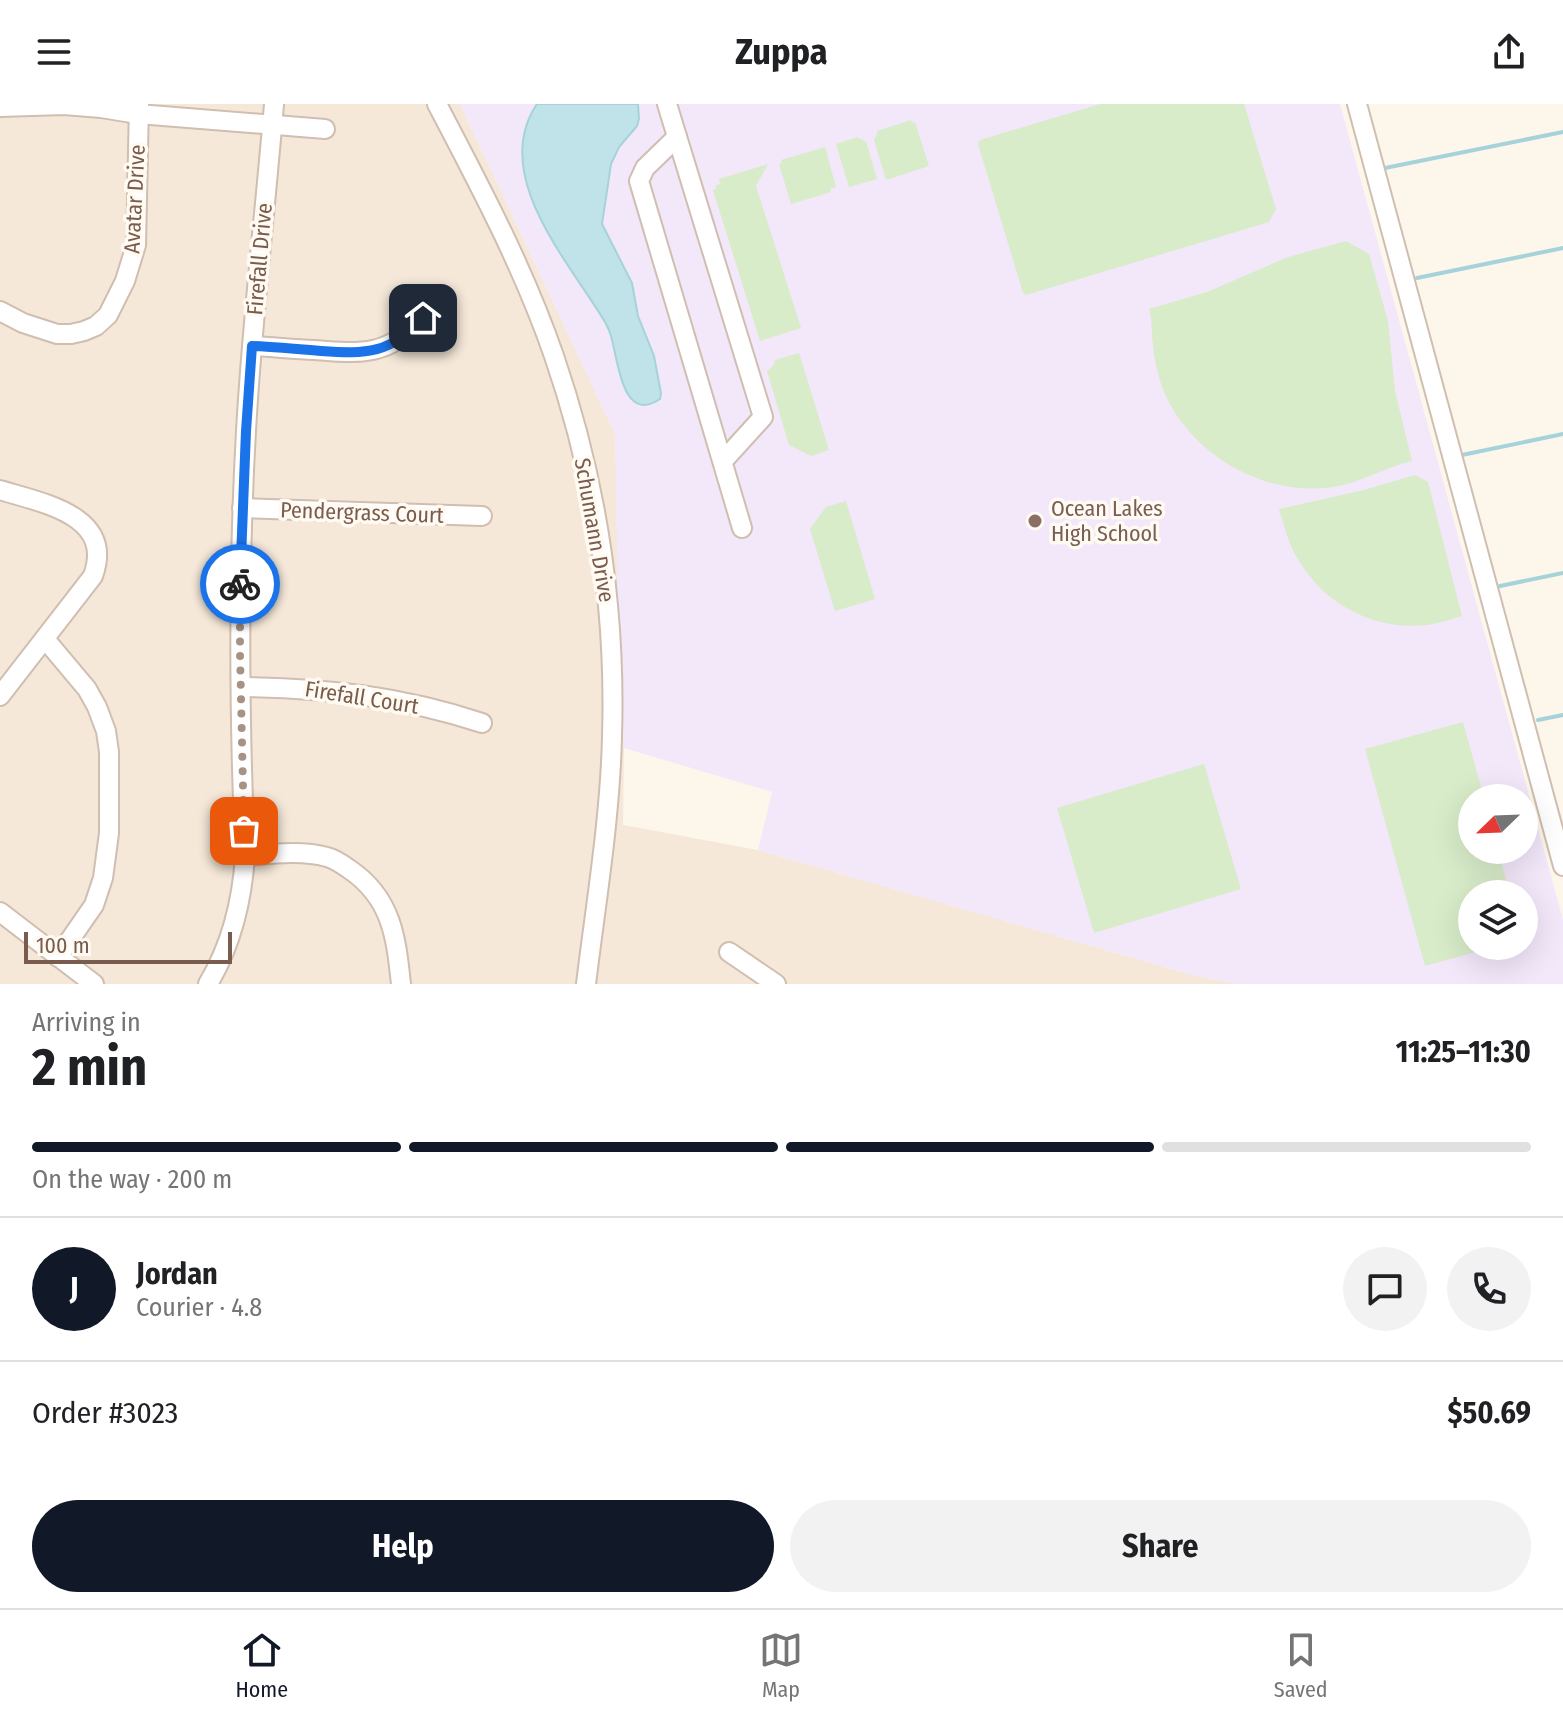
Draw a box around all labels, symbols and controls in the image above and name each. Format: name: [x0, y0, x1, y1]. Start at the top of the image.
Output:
icon: menu: [32, 30, 76, 74]
text: Zuppa: [735, 30, 828, 74]
icon: share: [1487, 30, 1531, 74]
street label: Avatar Drive: [118, 144, 151, 254]
street label: Firefall Drive: [241, 202, 278, 316]
pin: [389, 284, 457, 352]
icon: home: [401, 296, 445, 340]
street label: Schumann Drive: [569, 456, 620, 604]
place label: Ocean Lakes High School: [1051, 495, 1163, 547]
street label: Pendergrass Court: [280, 496, 445, 529]
marker: Ocean Lakes High School: [1026, 512, 1044, 530]
courier: [200, 544, 280, 624]
icon: bike: [218, 562, 262, 606]
street label: Firefall Court: [303, 675, 421, 720]
north arrow: [1458, 784, 1538, 864]
map controls: [1458, 784, 1538, 960]
pin: [210, 797, 278, 865]
icon: bag: [222, 809, 266, 853]
button: layers: [1458, 880, 1538, 960]
scale bar: [24, 928, 232, 964]
text: 100 m: [36, 932, 90, 959]
text: Arriving in: [32, 1007, 141, 1038]
text: 11:25–11:30: [1396, 1034, 1531, 1070]
text: 2 min: [32, 1036, 147, 1099]
text: On the way · 200 m: [32, 1164, 232, 1195]
button: chat: [1343, 1247, 1427, 1331]
button: phone: [1447, 1247, 1531, 1331]
text: Jordan: [136, 1256, 218, 1292]
text: J: [70, 1271, 78, 1307]
text: Courier · 4.8: [136, 1292, 262, 1323]
text: Order #3023: [32, 1395, 178, 1431]
text: $50.69: [1448, 1395, 1531, 1431]
button: Help: [32, 1500, 774, 1592]
button: Share: [790, 1500, 1531, 1592]
tab: Home: [235, 1628, 288, 1703]
tab: Map: [759, 1628, 803, 1703]
tab: Saved: [1274, 1628, 1328, 1703]

